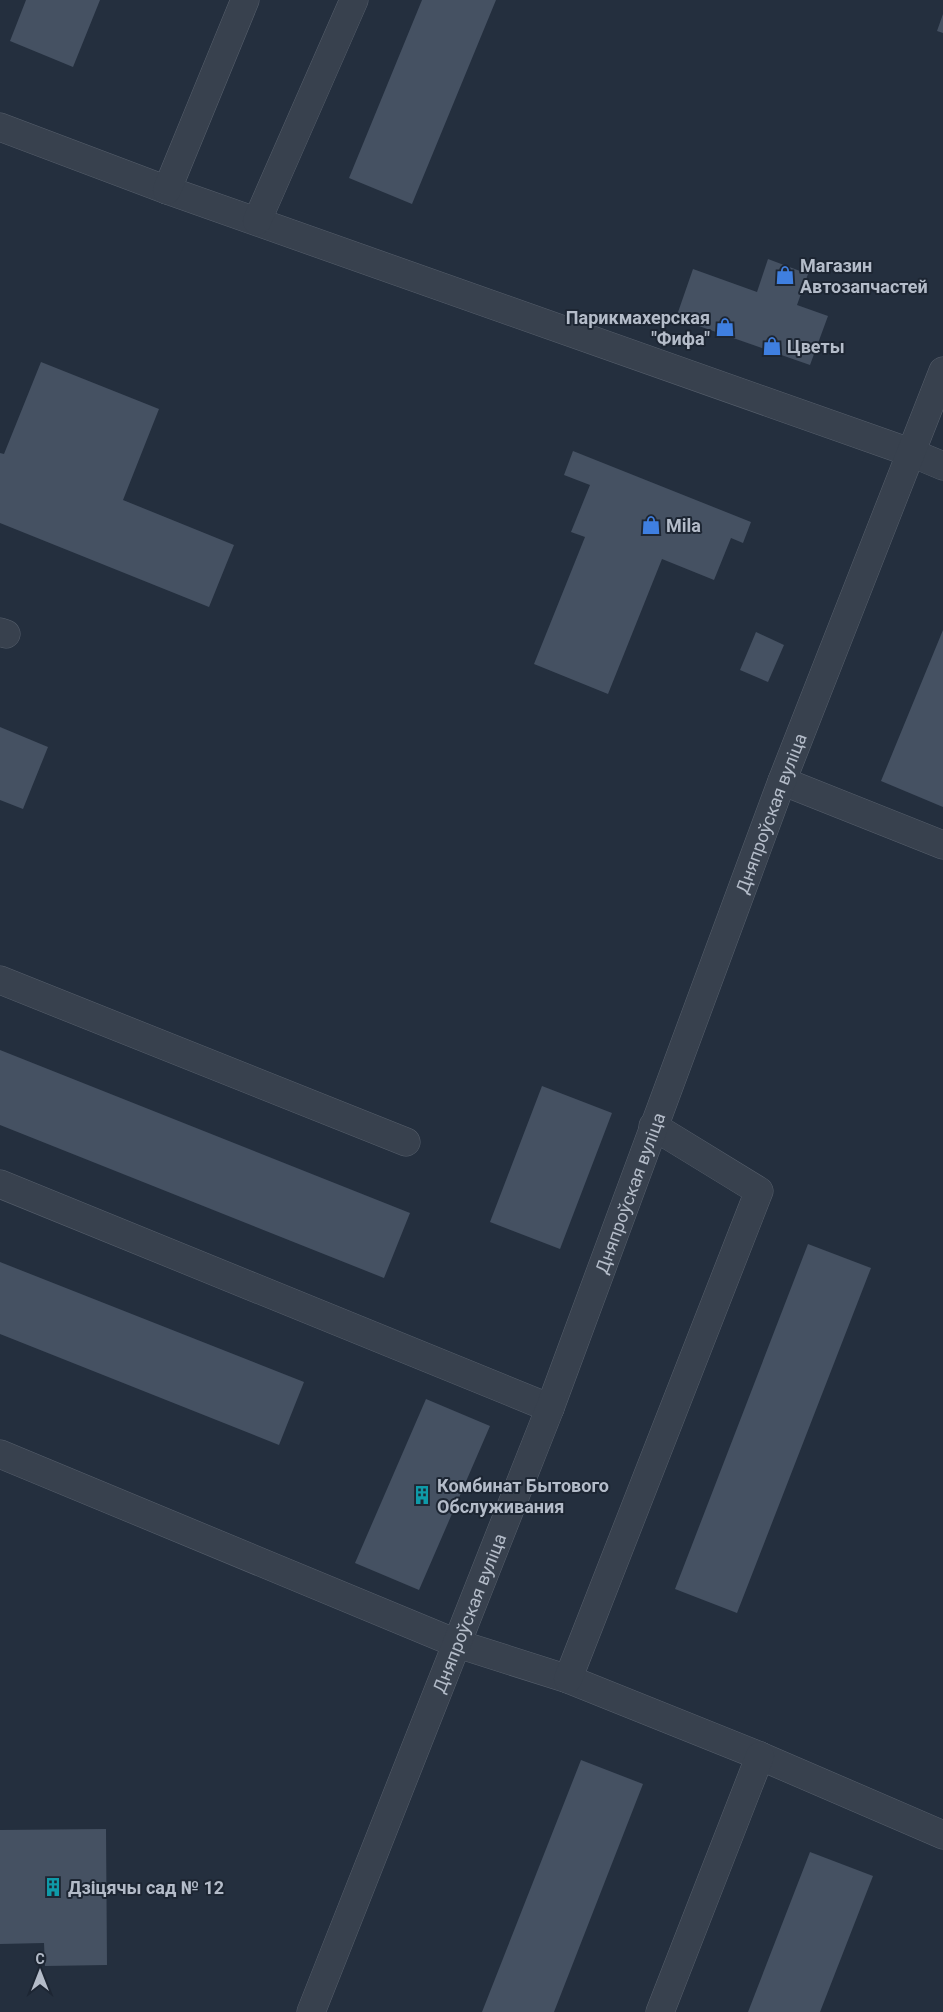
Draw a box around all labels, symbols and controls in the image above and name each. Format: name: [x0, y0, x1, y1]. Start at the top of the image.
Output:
place label: Магазин Автозапчастей: [800, 255, 928, 297]
shop icon: Магазин Автозапчастей: [774, 264, 796, 286]
place label: Парикмахерская "Фифа": [566, 307, 710, 349]
shop icon: Парикмахерская "Фифа": [714, 316, 736, 338]
shop icon: Цветы: [761, 335, 783, 357]
place label: Цветы: [787, 336, 845, 357]
shop icon: Mila: [640, 514, 662, 536]
place label: Mila: [666, 515, 701, 536]
street label: Дняпроўская вуліца: [731, 730, 810, 896]
street label: Дняпроўская вуліца: [590, 1110, 669, 1276]
place label: Комбинат Бытового Обслуживания: [437, 1475, 609, 1517]
building icon: Комбинат Бытового Обслуживания: [411, 1484, 433, 1506]
street label: Дняпроўская вуліца: [428, 1530, 510, 1696]
building icon: Дзіцячы сад № 12: [42, 1876, 64, 1898]
place label: Дзіцячы сад № 12: [68, 1877, 224, 1898]
north arrow: [15, 1947, 65, 1997]
text: С: [35, 1951, 45, 1967]

